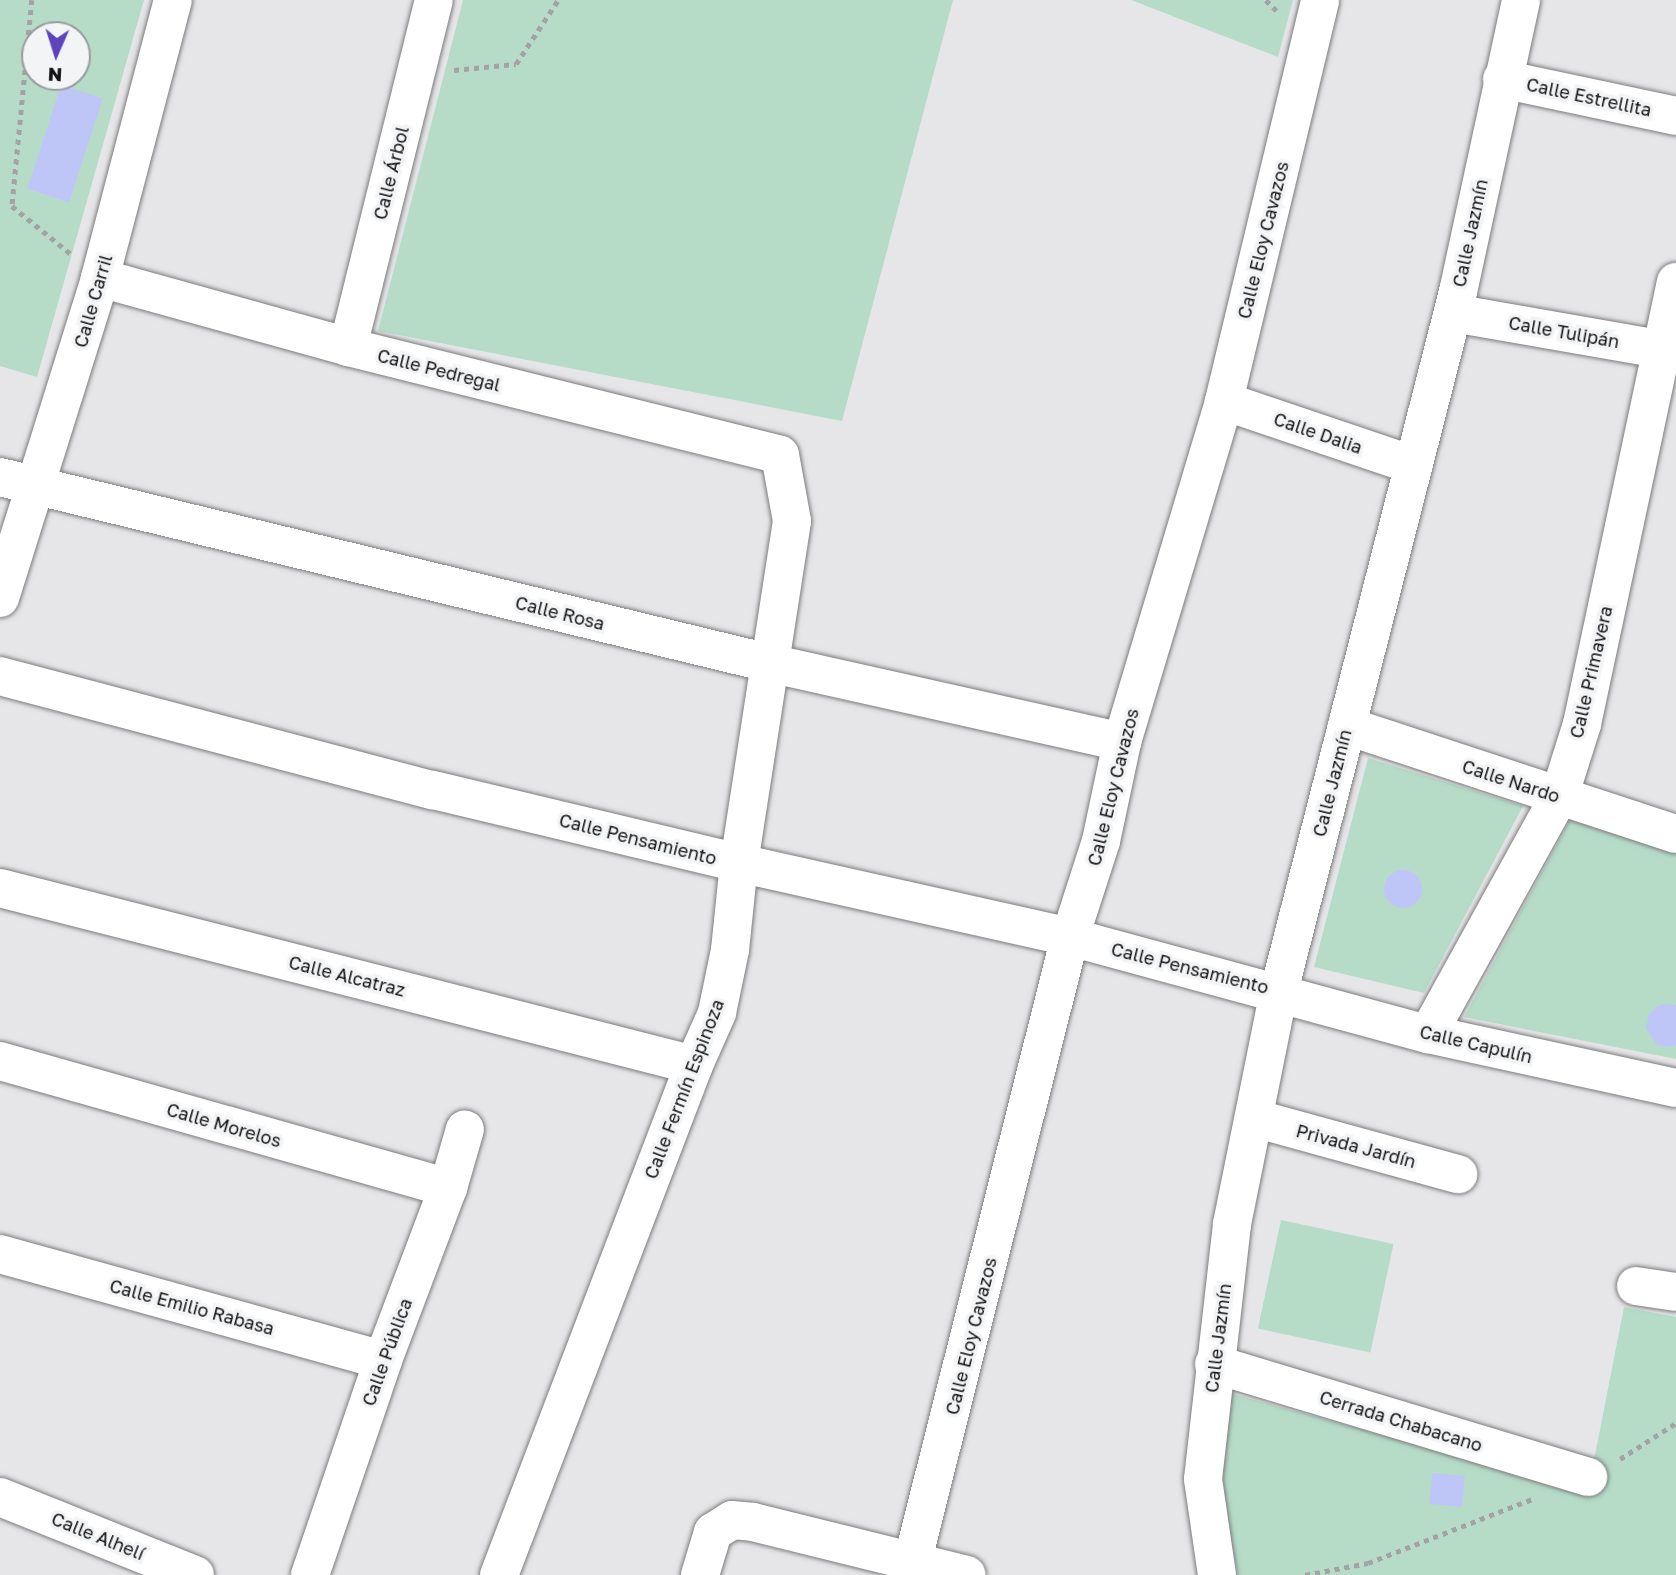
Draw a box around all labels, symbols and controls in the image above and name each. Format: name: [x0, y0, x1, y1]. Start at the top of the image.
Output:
north arrow: [21, 21, 91, 91]
text: N: [47, 64, 63, 87]
street label: Calle Estrellita: [1524, 73, 1654, 121]
street label: Calle Árbol: [369, 124, 413, 222]
street label: Calle Eloy Cavazos: [1233, 159, 1293, 321]
street label: Calle Jazmín: [1448, 177, 1492, 289]
street label: Calle Carril: [69, 252, 117, 350]
street label: Calle Tulipán: [1507, 312, 1621, 352]
street label: Calle Pedregal: [375, 344, 503, 396]
street label: Calle Dalia: [1271, 408, 1365, 458]
street label: Calle Rosa: [513, 591, 607, 635]
street label: Calle Primavera: [1565, 604, 1617, 740]
street label: Calle Eloy Cavazos: [1083, 706, 1143, 868]
street label: Calle Jazmín: [1308, 727, 1356, 839]
street label: Calle Nardo: [1460, 755, 1562, 807]
street label: Calle Pensamiento: [557, 809, 719, 869]
street label: Calle Pensamiento: [1109, 938, 1271, 998]
street label: Calle Alcatraz: [287, 951, 407, 1001]
street label: Calle Fermín Espinoza: [640, 996, 728, 1182]
street label: Calle Capulín: [1418, 1021, 1534, 1067]
street label: Calle Morelos: [164, 1098, 284, 1152]
street label: Privada Jardín: [1294, 1120, 1418, 1172]
street label: Calle Eloy Cavazos: [941, 1255, 1001, 1417]
street label: Calle Emilio Rabasa: [107, 1275, 277, 1339]
street label: Calle Jazmín: [1201, 1282, 1235, 1394]
street label: Calle Pública: [358, 1295, 416, 1409]
street label: Cerrada Chabacano: [1317, 1386, 1485, 1456]
street label: Calle Alhelí: [48, 1508, 148, 1564]

